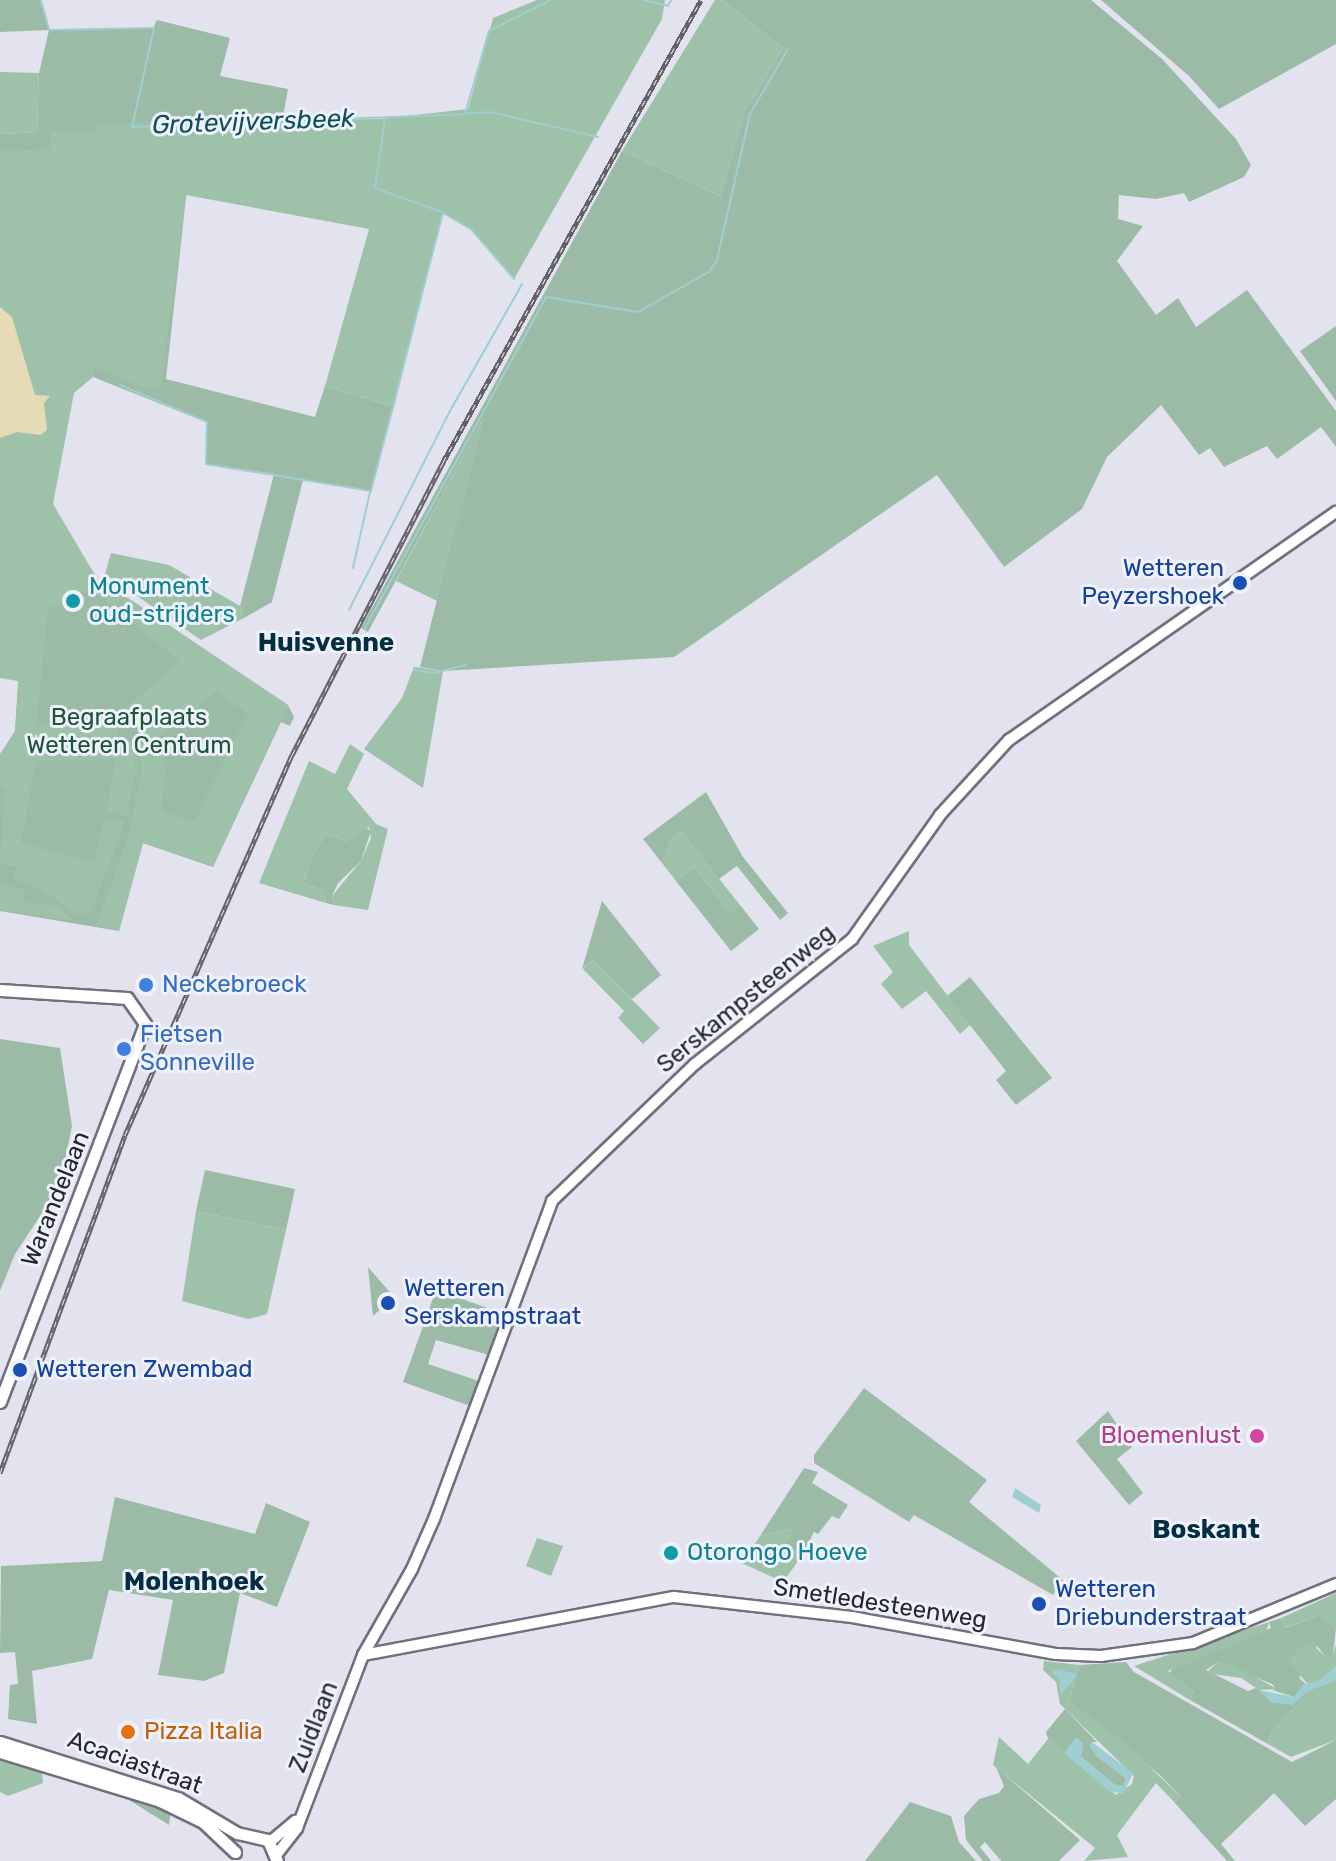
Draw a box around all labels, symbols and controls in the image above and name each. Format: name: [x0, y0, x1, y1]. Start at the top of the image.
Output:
water label: Grotevijversbeek: [151, 103, 355, 141]
place label: Wetteren Peyzershoek: [1082, 555, 1224, 611]
place label: Monument oud-strijders: [89, 573, 235, 629]
marker: Wetteren Peyzershoek: [1231, 574, 1249, 592]
marker: Monument oud-strijders: [64, 592, 82, 610]
district label: Huisvenne: [258, 627, 394, 659]
park label: Begraafplaats Wetteren Centrum: [26, 704, 232, 760]
street label: Serskampsteenweg: [651, 918, 841, 1080]
place label: Neckebroeck: [162, 971, 307, 999]
marker: Neckebroeck: [137, 976, 155, 994]
place label: Fietsen Sonneville: [140, 1021, 255, 1077]
marker: Fietsen Sonneville: [115, 1040, 133, 1058]
street label: Warandelaan: [16, 1127, 96, 1271]
place label: Wetteren Serskampstraat: [404, 1275, 581, 1331]
marker: Wetteren Serskampstraat: [379, 1294, 397, 1312]
place label: Wetteren Zwembad: [36, 1356, 252, 1384]
marker: Wetteren Zwembad: [11, 1361, 29, 1379]
place label: Bloemenlust: [1101, 1422, 1241, 1450]
marker: Bloemenlust: [1248, 1427, 1266, 1445]
district label: Boskant: [1152, 1514, 1260, 1546]
place label: Otorongo Hoeve: [687, 1539, 868, 1567]
marker: Otorongo Hoeve: [662, 1544, 680, 1562]
district label: Molenhoek: [124, 1566, 264, 1598]
street label: Smetledesteenweg: [771, 1573, 989, 1635]
place label: Wetteren Driebunderstraat: [1055, 1576, 1246, 1632]
marker: Wetteren Driebunderstraat: [1030, 1595, 1048, 1613]
street label: Zuidlaan: [283, 1677, 345, 1777]
place label: Pizza Italia: [144, 1718, 263, 1746]
marker: Pizza Italia: [119, 1723, 137, 1741]
street label: Acaciastraat: [64, 1725, 206, 1801]

